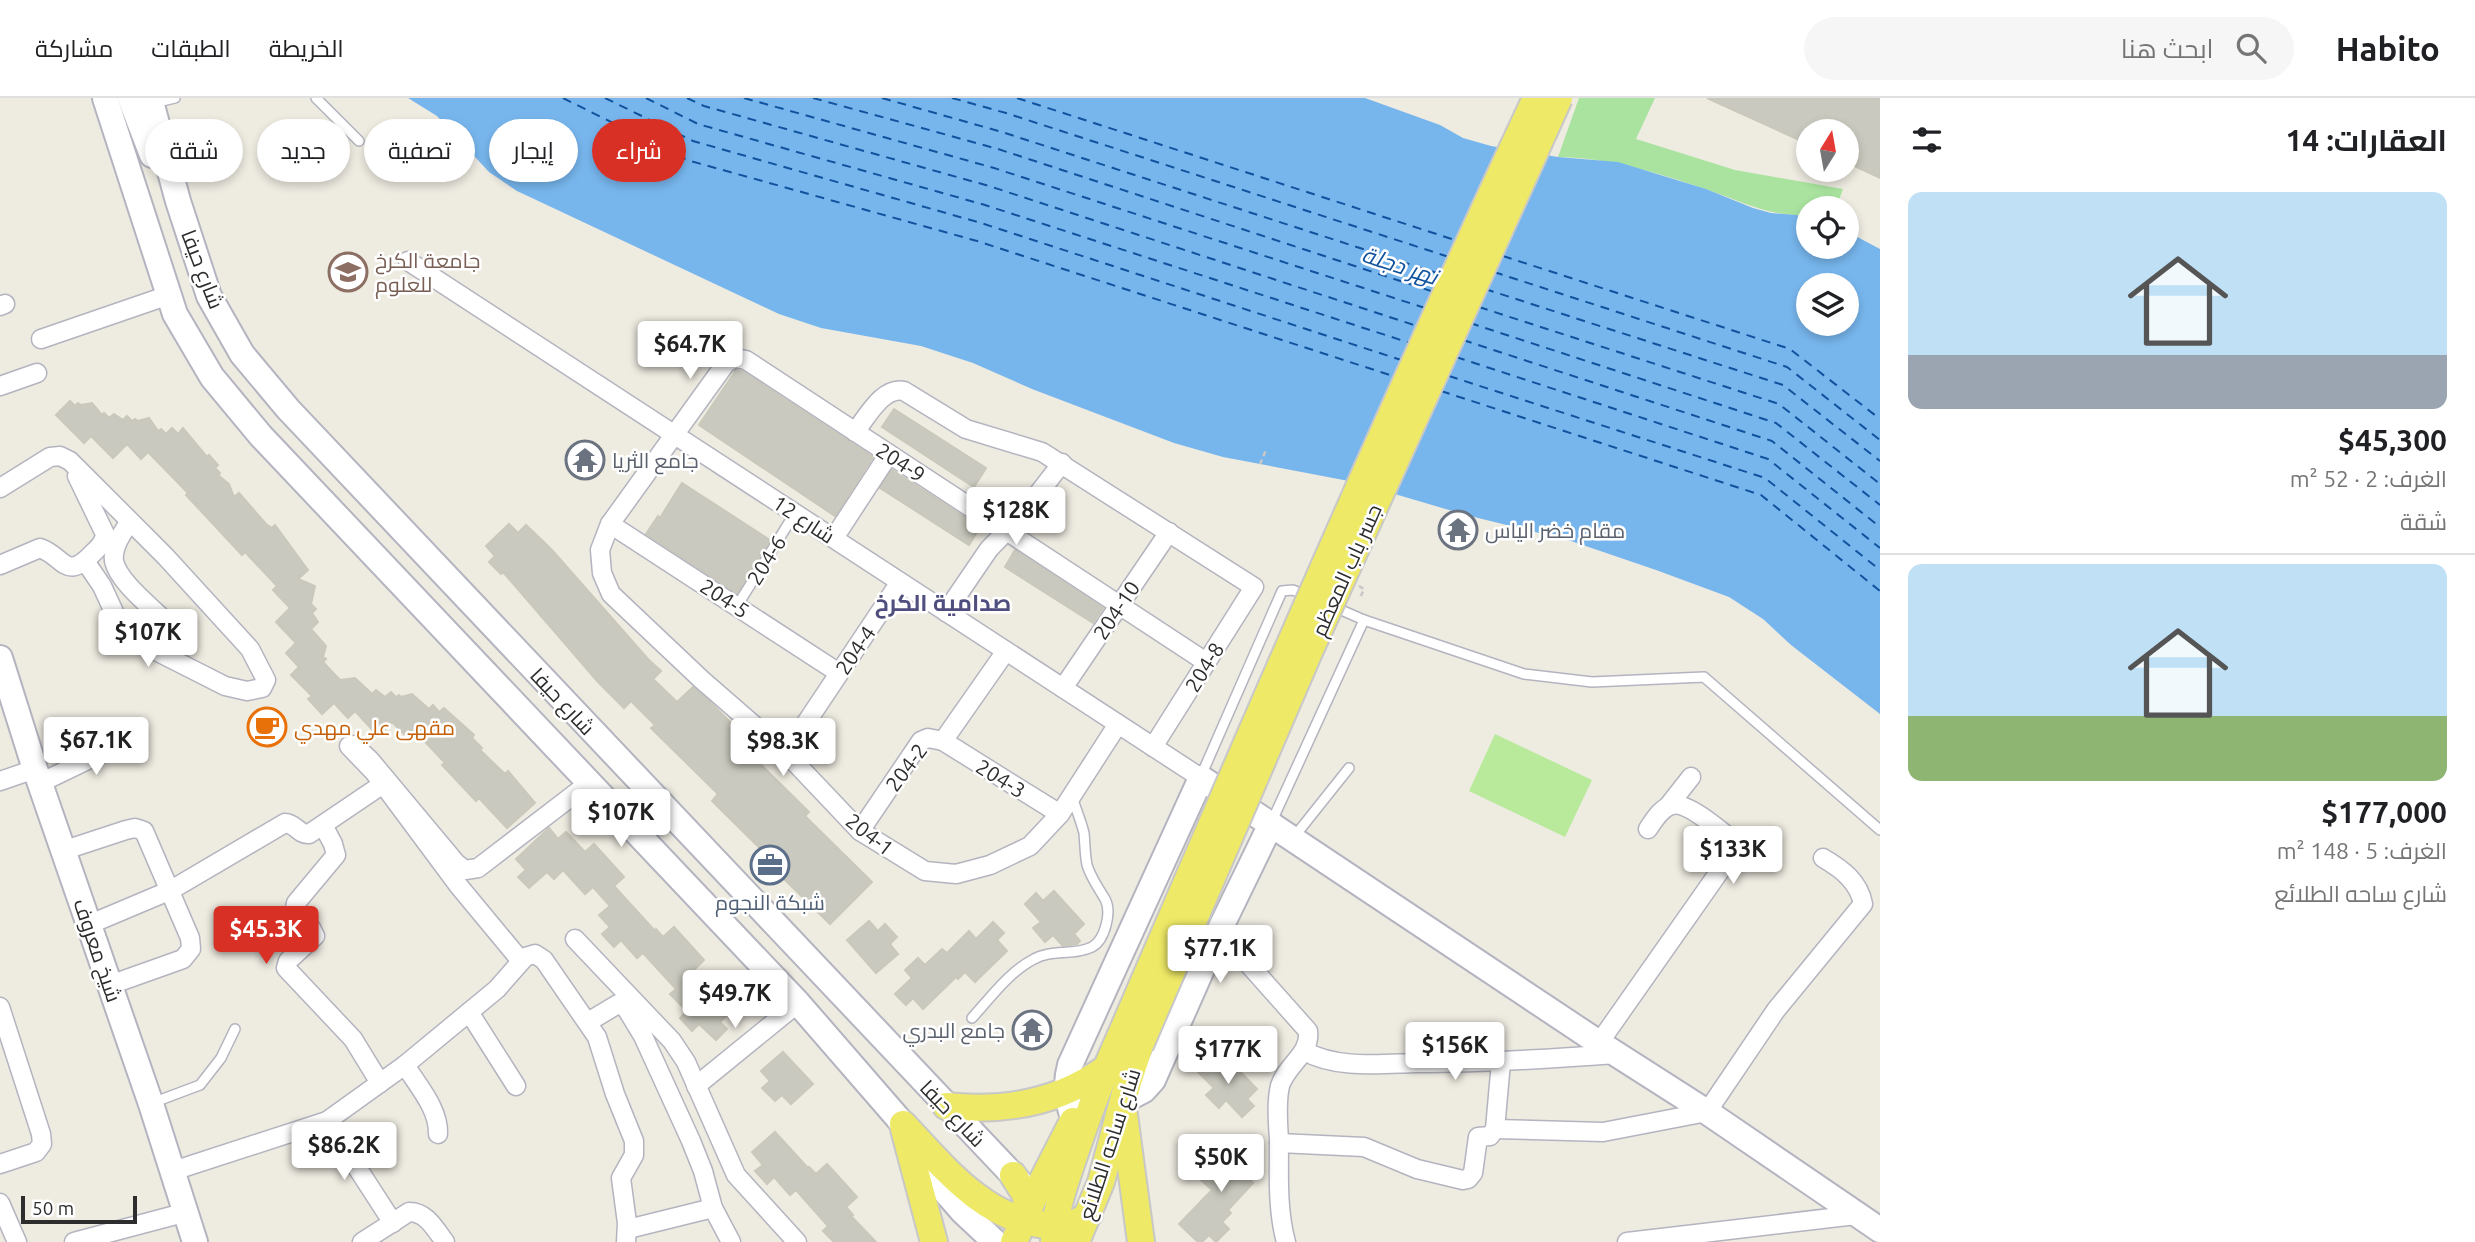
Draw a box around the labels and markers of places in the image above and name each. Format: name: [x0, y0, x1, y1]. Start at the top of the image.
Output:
place label: جامعة الكرخ للعلوم: [375, 248, 480, 299]
school or university icon: جامعة الكرخ للعلوم: [327, 251, 369, 293]
pin: $64.7K: [633, 322, 747, 381]
temple icon: جامع الثريا: [564, 439, 606, 481]
place label: جامع الثريا: [612, 448, 699, 475]
pin: $128K: [967, 488, 1065, 547]
temple icon: مقام خضر الياس: [1437, 509, 1479, 551]
place label: مقام خضر الياس: [1485, 518, 1625, 545]
pin: $107K: [99, 610, 197, 669]
cafe icon: مقهى علي مهدي: [246, 706, 288, 748]
place label: مقهى علي مهدي: [294, 715, 455, 744]
pin: $67.1K: [39, 718, 153, 777]
pin: $98.3K: [726, 718, 840, 778]
pin: $107K: [572, 790, 670, 849]
pin: $133K: [1684, 826, 1782, 886]
office icon: شبكة النجوم: [749, 844, 791, 886]
place label: شبكة النجوم: [715, 890, 825, 917]
pin: $45.3K: [209, 906, 323, 966]
pin: $77.1K: [1163, 926, 1277, 985]
pin: $49.7K: [678, 970, 792, 1030]
temple icon: جامع البدري: [1011, 1009, 1053, 1051]
place label: جامع البدري: [902, 1018, 1005, 1047]
pin: $156K: [1406, 1023, 1504, 1082]
pin: $177K: [1179, 1026, 1277, 1086]
pin: $86.2K: [287, 1122, 401, 1182]
pin: $50K: [1180, 1134, 1262, 1194]

